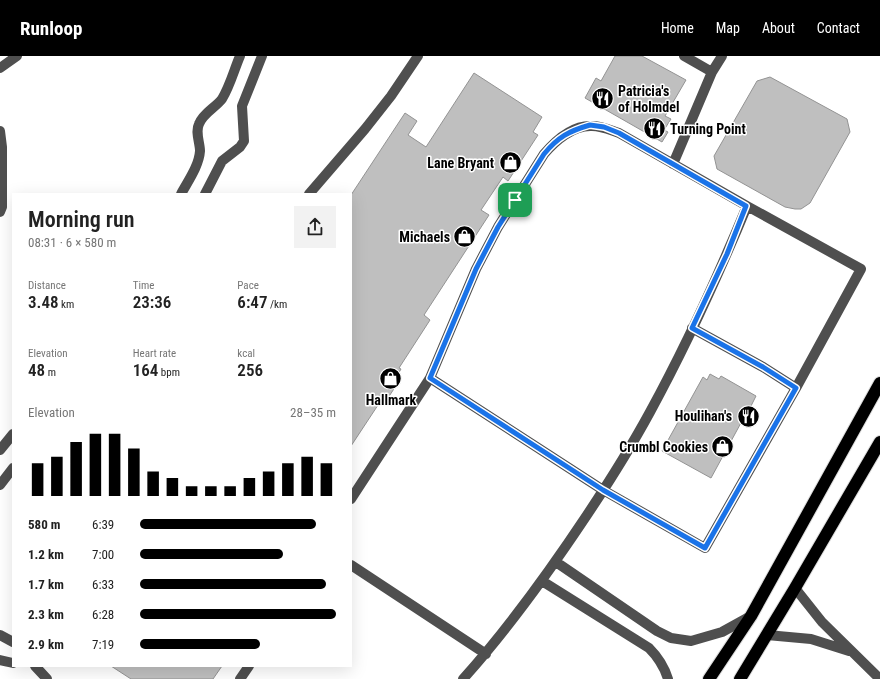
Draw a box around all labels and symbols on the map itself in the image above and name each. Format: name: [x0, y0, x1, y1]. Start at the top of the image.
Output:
place label: Patricia's of Holmdel: [618, 83, 679, 115]
restaurant icon: Patricia's of Holmdel: [590, 86, 616, 112]
restaurant icon: Turning Point: [642, 116, 668, 142]
place label: Turning Point: [670, 121, 746, 137]
shop icon: Lane Bryant: [497, 150, 523, 176]
place label: Lane Bryant: [427, 155, 494, 171]
pin: [498, 183, 532, 217]
shop icon: Michaels: [452, 224, 478, 250]
place label: Michaels: [399, 229, 450, 245]
shop icon: Hallmark: [378, 365, 404, 391]
place label: Hallmark: [366, 392, 417, 408]
restaurant icon: Houlihan's: [735, 403, 761, 429]
place label: Houlihan's: [675, 408, 732, 424]
shop icon: Crumbl Cookies: [710, 434, 736, 460]
place label: Crumbl Cookies: [619, 439, 708, 455]

